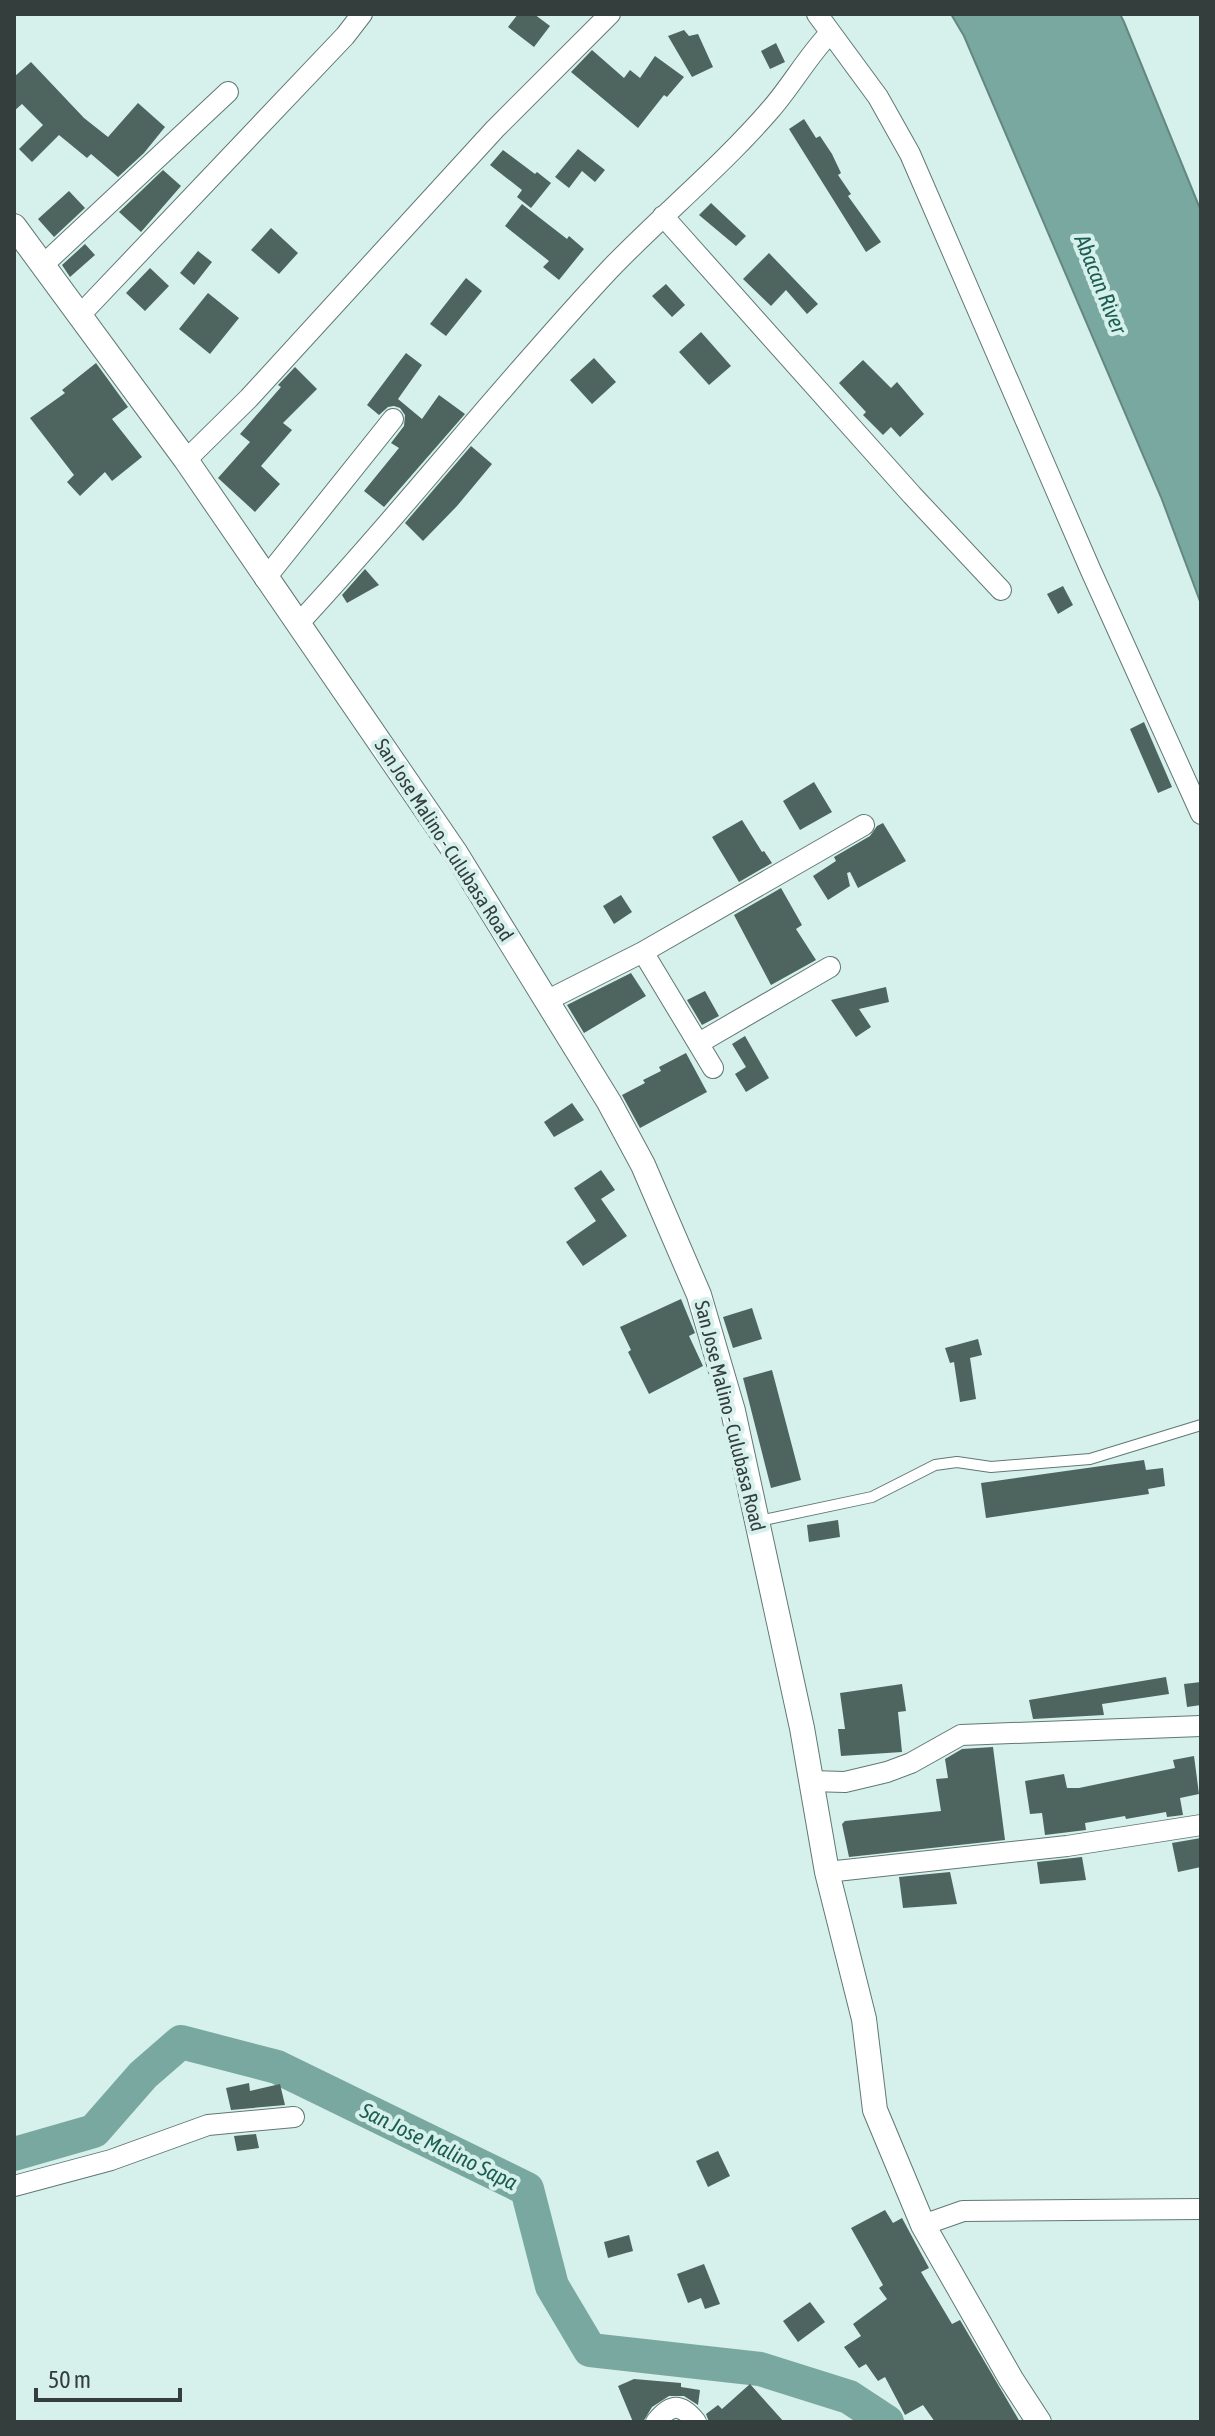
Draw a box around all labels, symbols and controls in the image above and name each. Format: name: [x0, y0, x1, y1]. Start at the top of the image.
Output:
water label: Abacan River: [1069, 230, 1133, 339]
street label: San Jose Malino - Culubasa Road: [370, 734, 519, 945]
street label: San Jose Malino - Culubasa Road: [691, 1298, 770, 1533]
water label: San Jose Malino Sapa: [355, 2096, 522, 2195]
scale bar: [36, 2352, 180, 2402]
text: 50 m: [48, 2366, 91, 2393]

